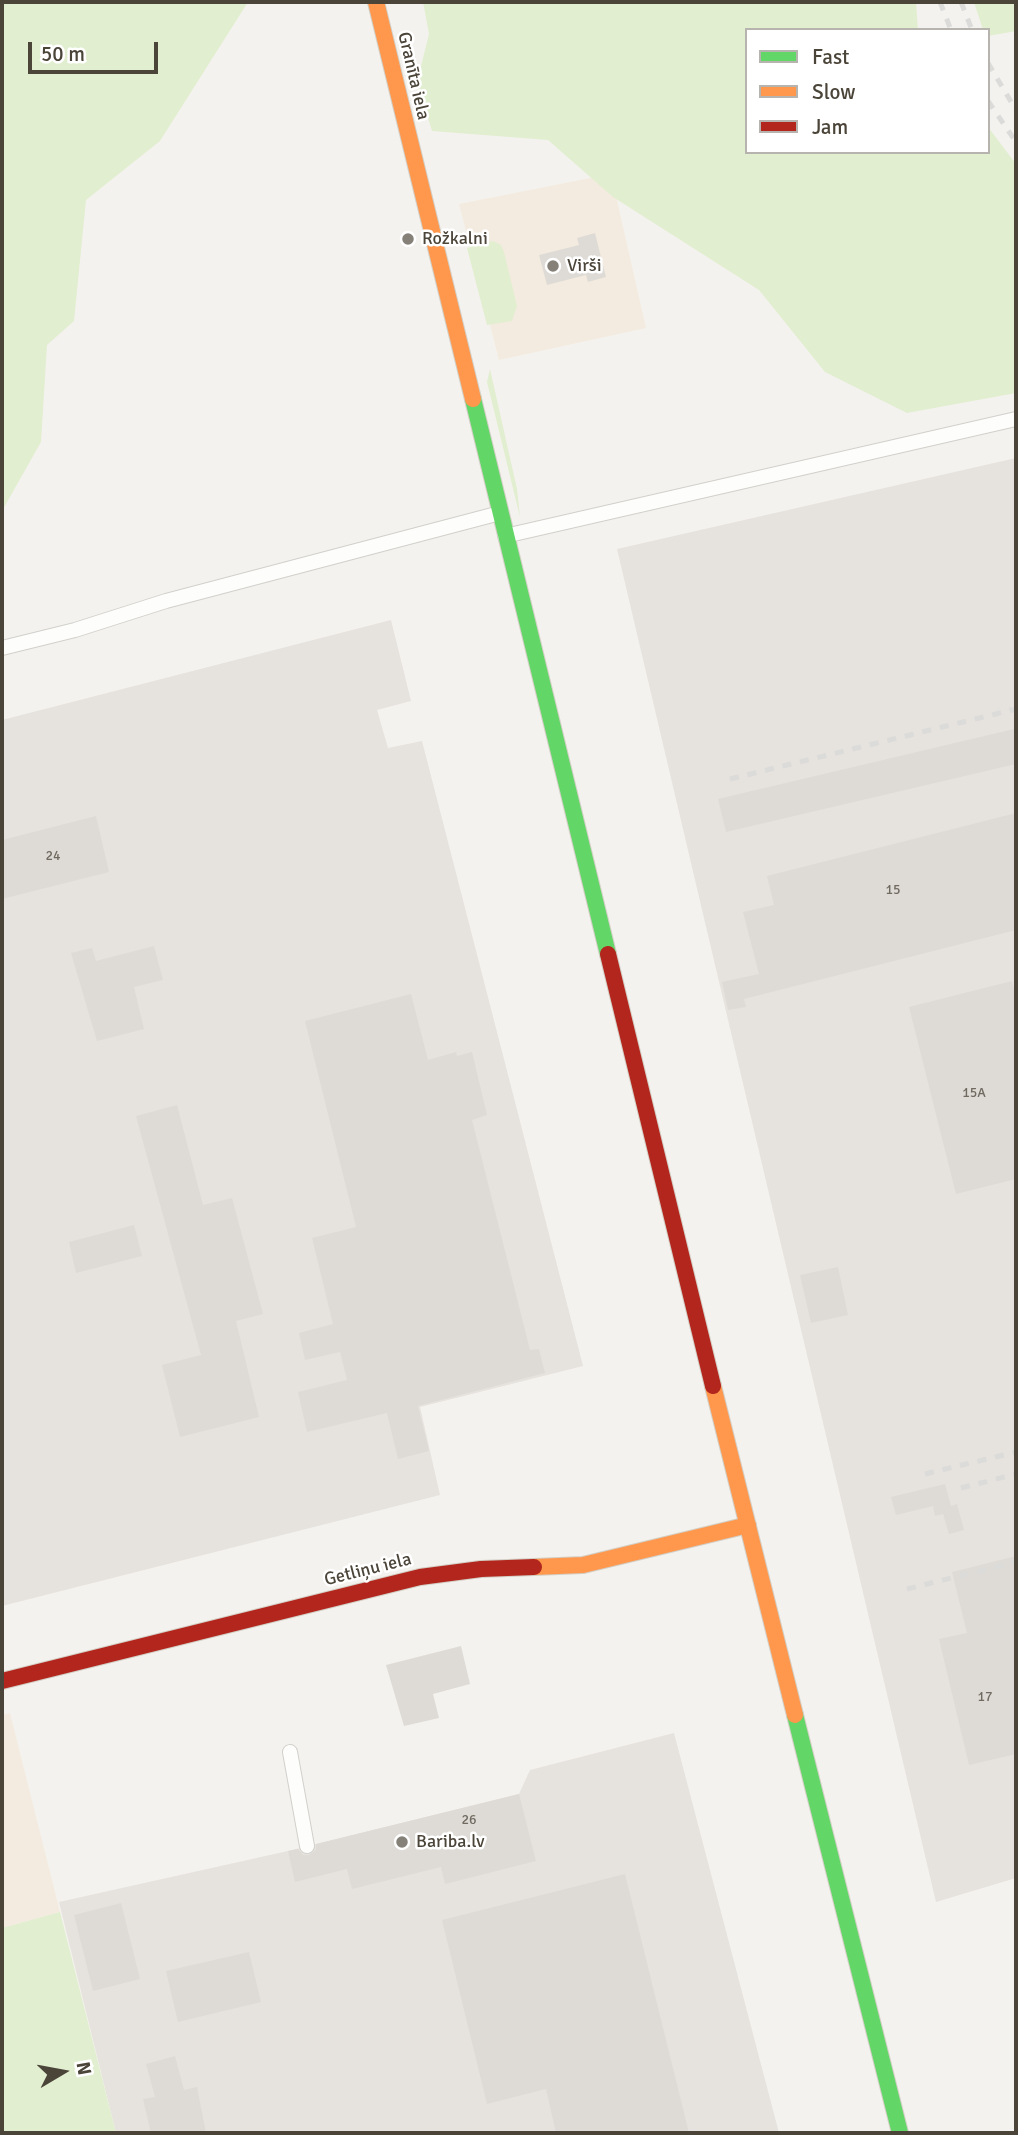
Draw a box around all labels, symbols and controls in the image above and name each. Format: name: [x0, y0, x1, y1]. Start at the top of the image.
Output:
scale bar: [32, 28, 161, 72]
legend: [745, 28, 990, 154]
street label: Granīta iela: [392, 30, 434, 122]
text: 50 m: [41, 41, 85, 67]
text: Fast: [812, 44, 849, 70]
text: Slow: [812, 79, 856, 105]
text: Jam: [812, 114, 848, 140]
place label: Rožkalni: [422, 228, 488, 250]
marker: Rožkalni: [400, 231, 416, 247]
place label: Virši: [567, 255, 602, 277]
marker: Virši: [545, 258, 561, 274]
house number: 24: [45, 848, 61, 864]
house number: 15: [885, 882, 901, 898]
house number: 15A: [962, 1085, 986, 1101]
street label: Getliņu iela: [322, 1549, 414, 1591]
house number: 17: [977, 1689, 993, 1705]
house number: 26: [461, 1812, 477, 1828]
place label: Bariba.lv: [416, 1831, 484, 1853]
marker: Bariba.lv: [394, 1834, 410, 1850]
north arrow: [28, 2037, 98, 2107]
text: N: [71, 2060, 97, 2077]

